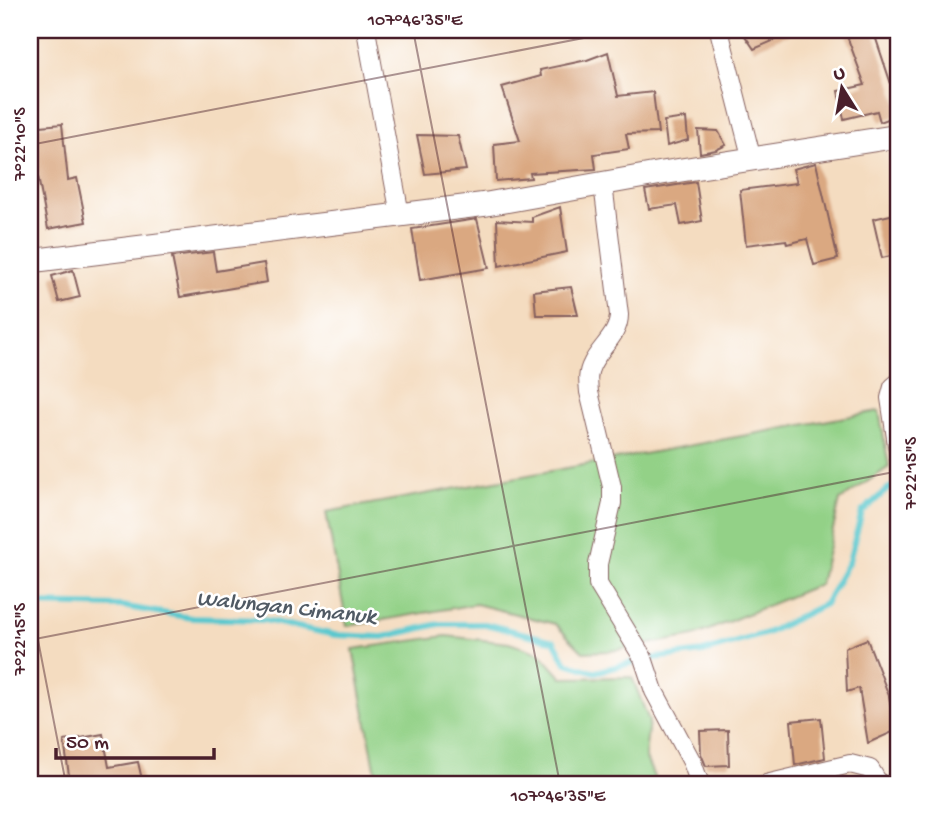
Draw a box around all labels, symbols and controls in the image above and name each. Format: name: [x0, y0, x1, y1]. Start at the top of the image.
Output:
text: 107°46'35"E: [367, 11, 463, 32]
north arrow: [806, 52, 876, 122]
text: U: [832, 62, 847, 87]
text: 7°22'10"S: [11, 107, 32, 182]
text: 7°22'15"S: [902, 436, 923, 510]
water label: Walungan Cimanuk: [195, 586, 380, 632]
text: 7°22'15"S: [11, 602, 32, 676]
scale bar: [56, 716, 214, 760]
text: 50 m: [66, 732, 109, 757]
text: 107°46'35"E: [510, 787, 606, 808]

